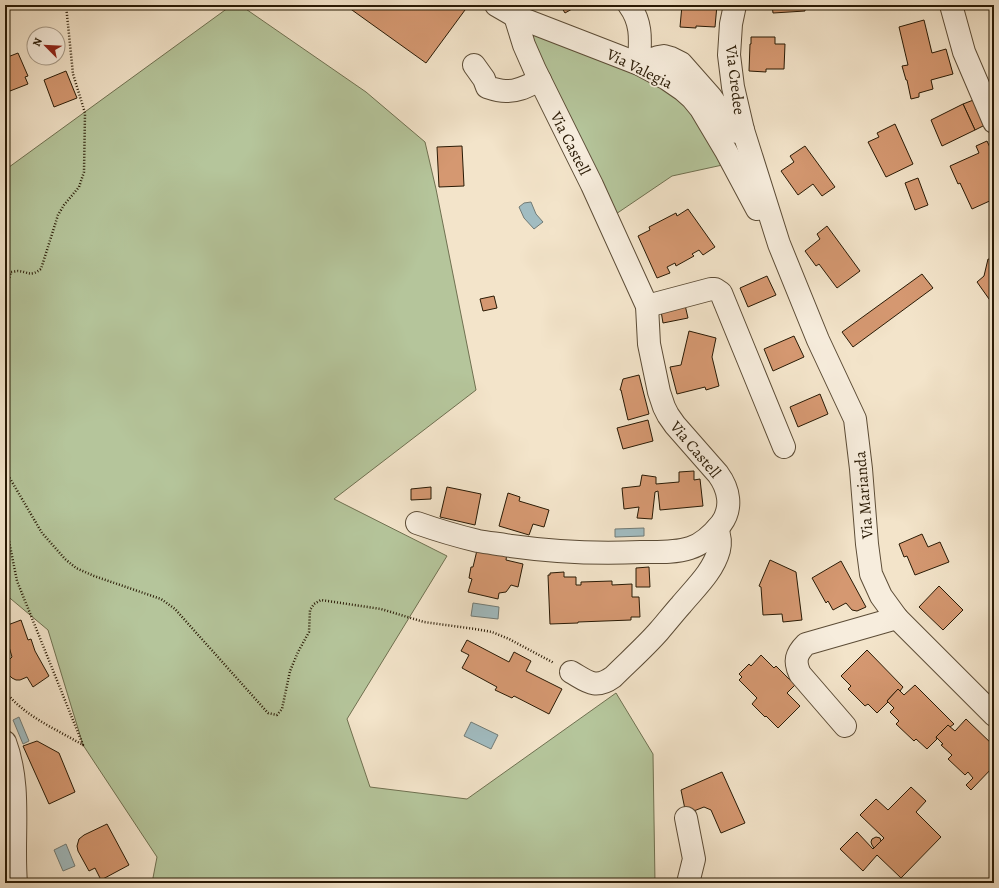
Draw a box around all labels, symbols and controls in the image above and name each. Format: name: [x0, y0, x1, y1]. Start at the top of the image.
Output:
north arrow: [26, 26, 66, 66]
text: N: [29, 35, 46, 49]
street label: Via Valegia: [602, 43, 677, 95]
street label: Via Credee: [720, 43, 750, 116]
street label: Via Castell: [544, 107, 595, 179]
street label: Via Castell: [664, 416, 726, 483]
street label: Via Marianda: [849, 450, 879, 541]

